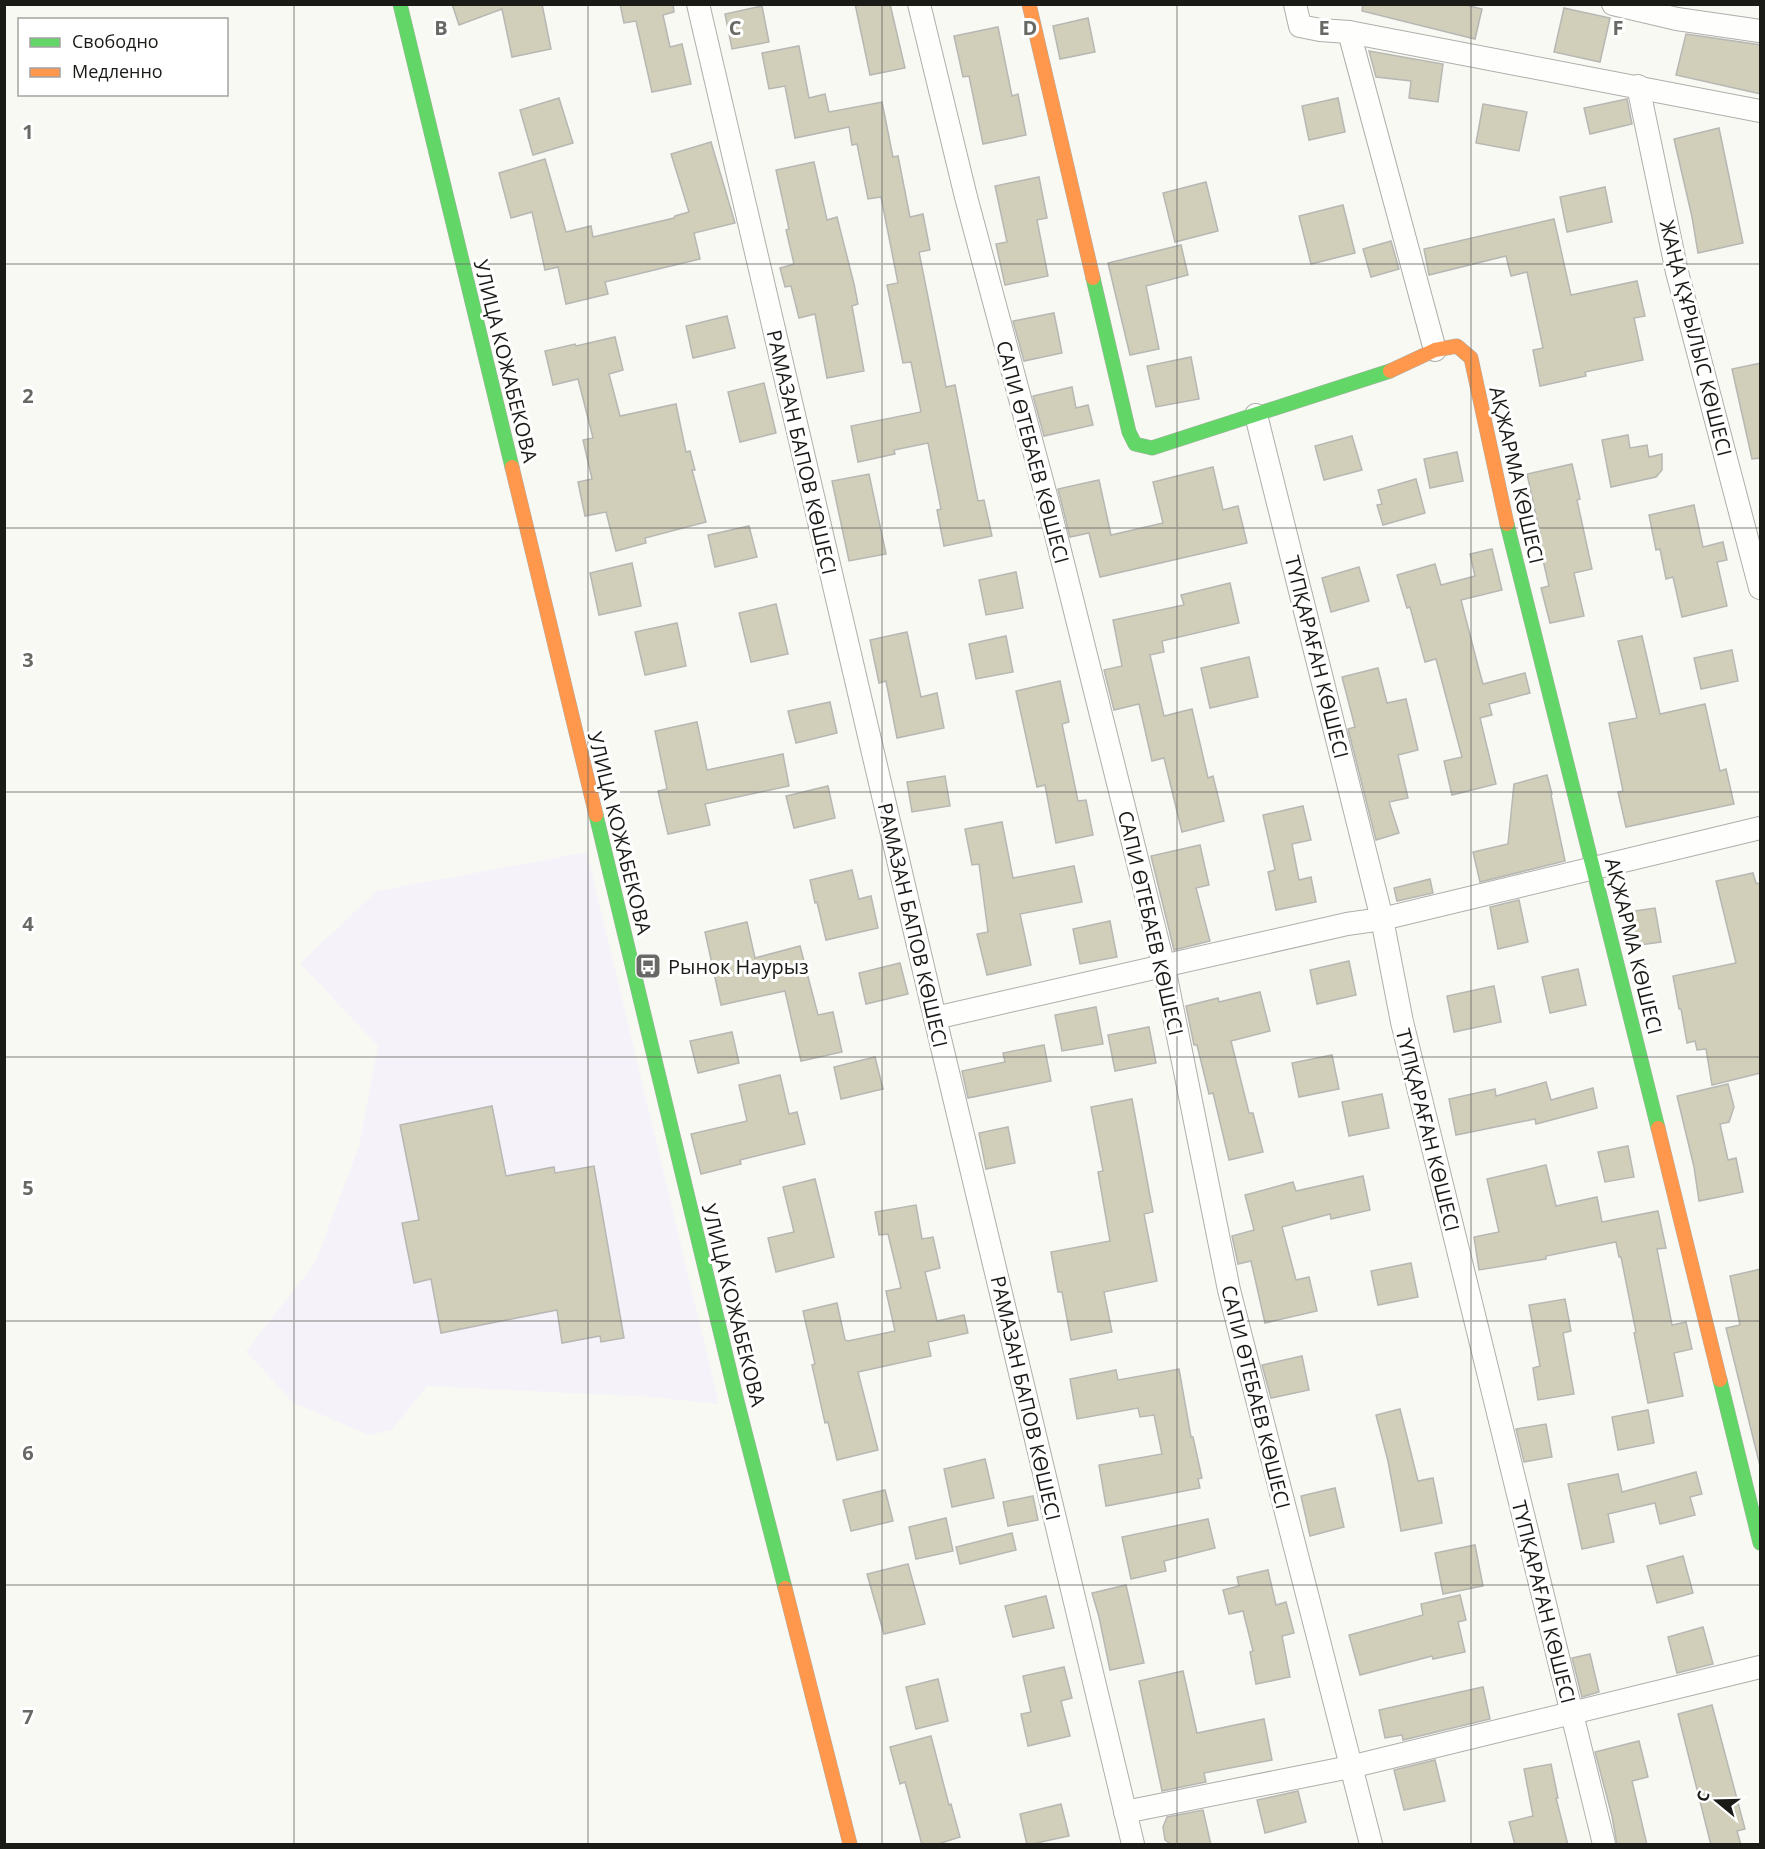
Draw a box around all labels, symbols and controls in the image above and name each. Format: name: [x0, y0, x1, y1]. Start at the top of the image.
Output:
text: B: [434, 14, 448, 41]
text: C: [729, 14, 742, 41]
text: D: [1023, 14, 1037, 41]
text: E: [1318, 14, 1330, 41]
text: F: [1613, 14, 1623, 41]
legend: [18, 18, 228, 96]
text: Свободно: [72, 29, 159, 53]
text: Медленно: [72, 59, 163, 83]
text: 1: [22, 118, 34, 145]
street label: ЖАҢА ҚҰРЫЛЫС КӨШЕСІ: [1654, 217, 1738, 459]
street label: УЛИЦА КОЖАБЕКОВА: [468, 257, 544, 466]
street label: РАМАЗАН БАПОВ КӨШЕСІ: [761, 327, 843, 577]
street label: САПИ ӨТЕБАЕВ КӨШЕСІ: [990, 338, 1076, 566]
text: 2: [22, 382, 34, 409]
street label: АҚЖАРМА КӨШЕСІ: [1483, 384, 1551, 566]
street label: ТҮПҚАРАҒАН КӨШЕСІ: [1279, 553, 1355, 761]
text: 3: [22, 646, 34, 673]
street label: УЛИЦА КОЖАБЕКОВА: [582, 729, 658, 938]
street label: РАМАЗАН БАПОВ КӨШЕСІ: [872, 800, 954, 1050]
street label: САПИ ӨТЕБАЕВ КӨШЕСІ: [1112, 808, 1190, 1038]
street label: АҚЖАРМА КӨШЕСІ: [1599, 855, 1669, 1037]
text: 4: [22, 910, 34, 937]
bus stop icon: Рынок Наурыз: [633, 951, 663, 981]
place label: Рынок Наурыз: [668, 953, 809, 980]
street label: ТҮПҚАРАҒАН КӨШЕСІ: [1390, 1026, 1466, 1234]
text: 5: [22, 1174, 34, 1201]
street label: УЛИЦА КОЖАБЕКОВА: [696, 1201, 772, 1410]
street label: РАМАЗАН БАПОВ КӨШЕСІ: [985, 1273, 1067, 1523]
street label: САПИ ӨТЕБАЕВ КӨШЕСІ: [1215, 1282, 1297, 1512]
text: 6: [22, 1439, 34, 1466]
street label: ТҮПҚАРАҒАН КӨШЕСІ: [1506, 1498, 1582, 1706]
text: 7: [22, 1703, 34, 1730]
north arrow: [1687, 1771, 1747, 1831]
text: С: [1691, 1788, 1715, 1805]

